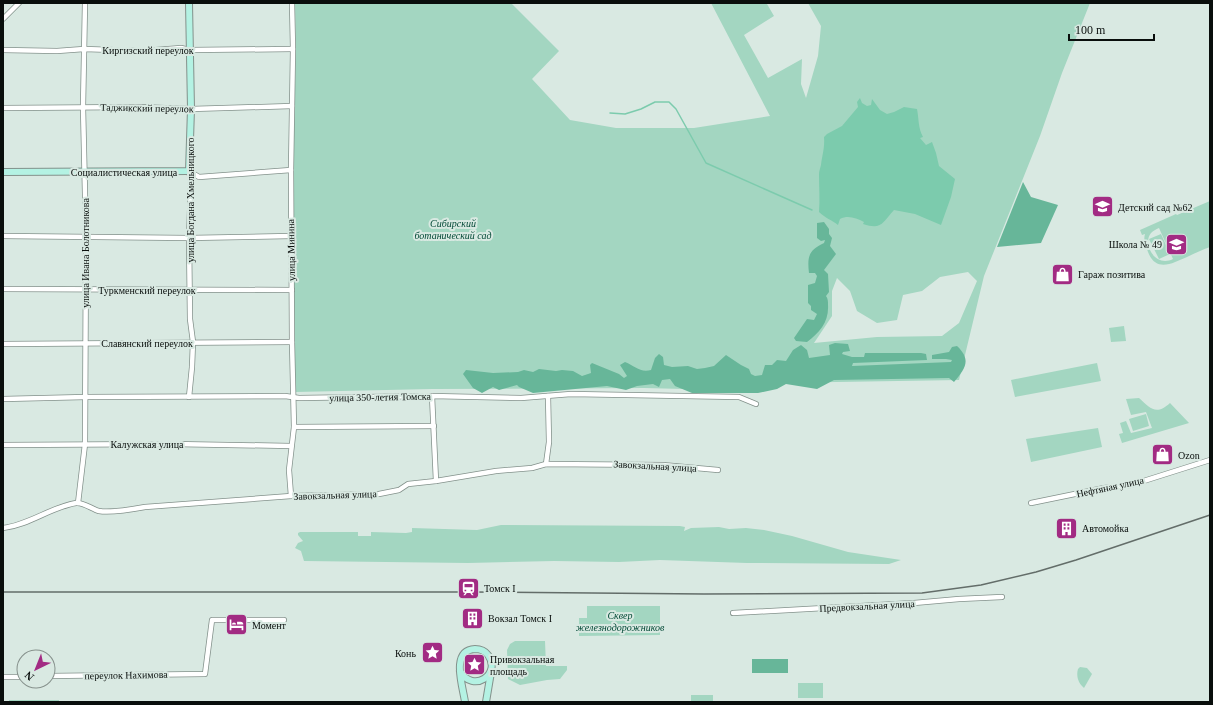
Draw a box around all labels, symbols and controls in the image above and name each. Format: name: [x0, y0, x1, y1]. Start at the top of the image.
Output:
scale bar: [1069, 16, 1154, 42]
text: 100 m: [1075, 23, 1106, 37]
street label: Киргизский переулок: [102, 45, 194, 56]
street label: Таджикский переулок: [100, 102, 194, 114]
street label: улица Богдана Хмельницкого: [185, 137, 196, 263]
street label: Социалистическая улица: [71, 167, 178, 178]
school or university icon: Детский сад №62: [1090, 194, 1116, 220]
street label: улица Ивана Болотникова: [80, 198, 91, 308]
place label: Детский сад №62: [1118, 202, 1193, 213]
street label: улица Минина: [285, 218, 297, 281]
park label: Сибирский ботанический сад: [414, 218, 492, 241]
school or university icon: Школа № 49: [1164, 231, 1190, 257]
place label: Школа № 49: [1109, 239, 1162, 250]
shop icon: Гараж позитива: [1050, 261, 1076, 287]
place label: Гараж позитива: [1078, 269, 1146, 280]
street label: Туркменский переулок: [98, 285, 196, 296]
street label: Славянский переулок: [101, 338, 193, 349]
street label: улица 350-летия Томска: [329, 391, 432, 403]
street label: Калужская улица: [110, 439, 184, 450]
shop icon: Ozon: [1149, 442, 1175, 468]
place label: Ozon: [1178, 450, 1200, 461]
street label: Завокзальная улица: [613, 458, 698, 474]
street label: Нефтяная улица: [1075, 474, 1145, 500]
street label: Завокзальная улица: [293, 488, 377, 502]
building icon: Автомойка: [1053, 515, 1079, 541]
place label: Автомойка: [1082, 523, 1129, 534]
station icon: Томск I: [455, 575, 481, 601]
place label: Томск I: [484, 583, 516, 594]
street label: Предвокзальная улица: [819, 598, 916, 614]
building icon: Вокзал Томск I: [459, 605, 485, 631]
park label: Сквер железнодорожников: [576, 610, 665, 633]
hotel icon: Момент: [224, 612, 250, 638]
place label: Вокзал Томск I: [488, 613, 552, 624]
place label: Момент: [252, 620, 287, 631]
place icon: Конь: [419, 640, 445, 666]
place label: Конь: [395, 648, 416, 659]
north arrow: [16, 649, 56, 689]
place icon: Привокзальная площадь: [462, 652, 488, 678]
place label: Привокзальная площадь: [490, 654, 555, 677]
text: N: [22, 669, 36, 683]
street label: переулок Нахимова: [84, 669, 168, 681]

